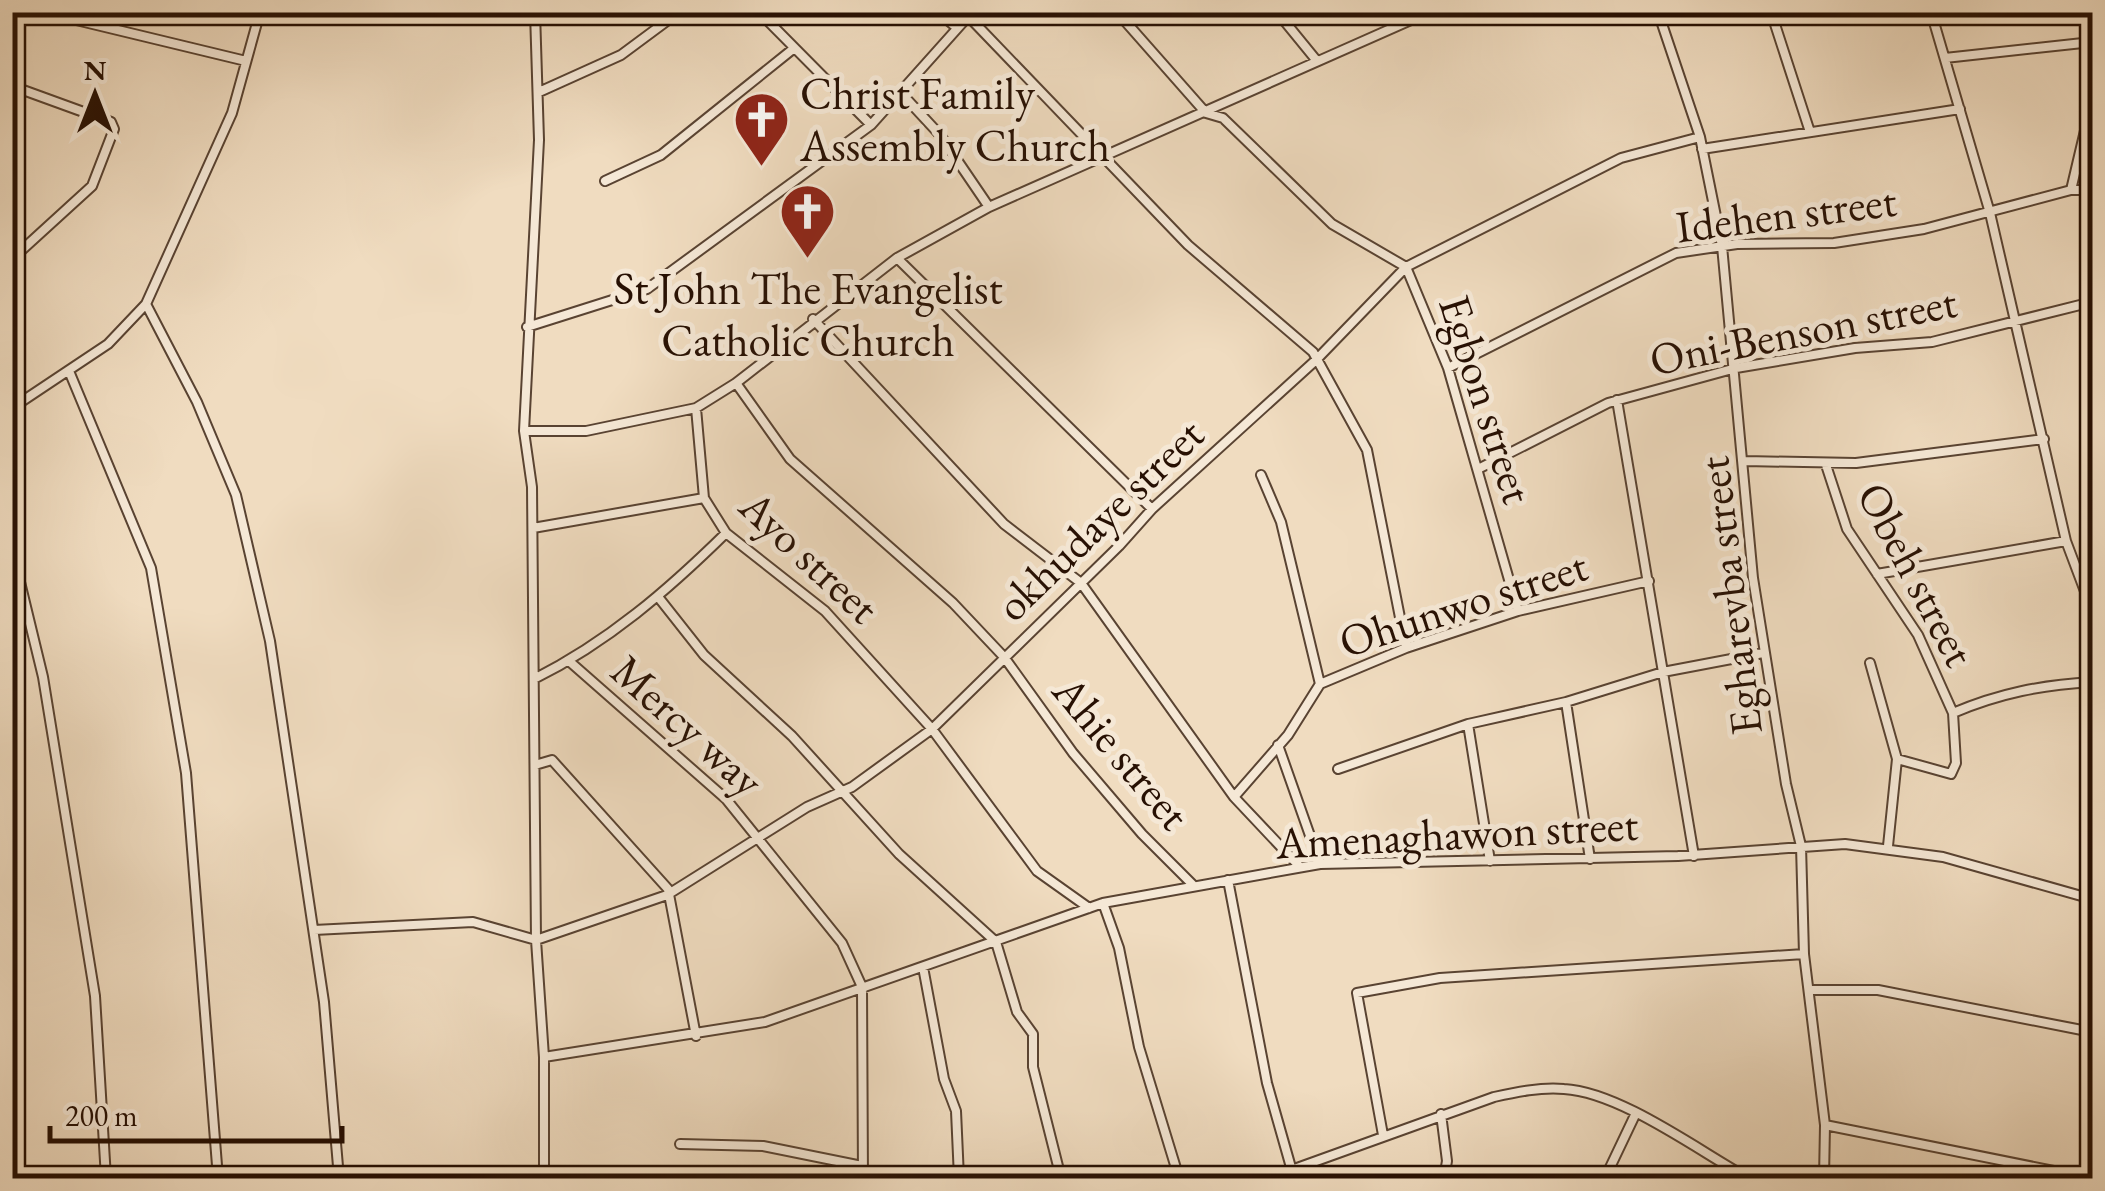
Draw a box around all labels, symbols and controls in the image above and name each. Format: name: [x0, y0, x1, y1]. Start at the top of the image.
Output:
north arrow: [45, 45, 145, 145]
text: N: [84, 52, 107, 88]
place label: Christ Family Assembly Church: [799, 64, 1110, 174]
church icon: Christ Family Assembly Church: [731, 89, 791, 168]
street label: Idehen street: [1672, 171, 1900, 255]
church icon: St John The Evangelist Catholic Church: [778, 181, 838, 260]
place label: St John The Evangelist Catholic Church: [613, 259, 1003, 369]
street label: Oni-Benson street: [1645, 272, 1961, 388]
street label: Egbon street: [1426, 287, 1548, 511]
street label: okhudaye street: [983, 405, 1215, 633]
street label: Egharevba street: [1683, 453, 1775, 739]
street label: Obeh street: [1845, 472, 1989, 676]
street label: Ayo street: [727, 476, 892, 635]
street label: Ohunwo street: [1332, 536, 1594, 670]
street label: Mercy way: [600, 641, 777, 809]
street label: Ahie street: [1040, 662, 1203, 841]
street label: Amenaghawon street: [1274, 795, 1639, 871]
scale bar: [50, 1081, 342, 1143]
text: 200 m: [65, 1096, 138, 1135]

